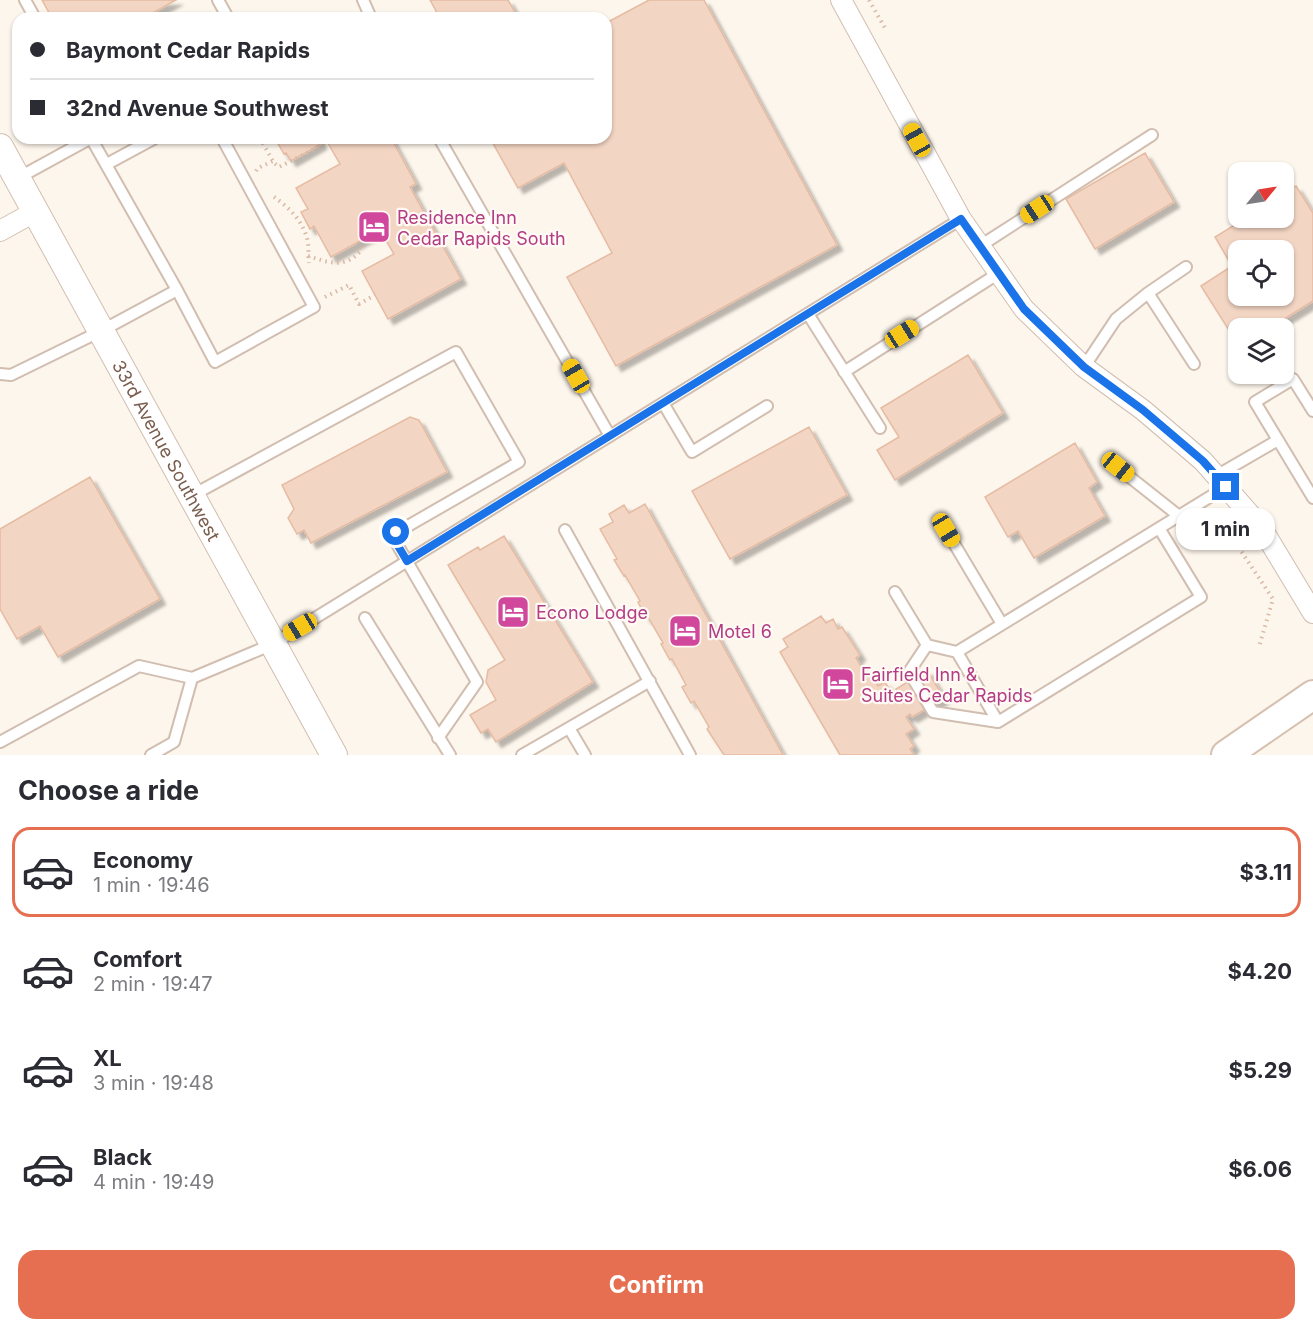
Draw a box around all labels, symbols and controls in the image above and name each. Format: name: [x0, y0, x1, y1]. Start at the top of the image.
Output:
text: Baymont Cedar Rapids: [66, 37, 310, 63]
text: 32nd Avenue Southwest: [66, 95, 329, 121]
car: [900, 120, 934, 160]
north arrow: [1228, 162, 1294, 228]
map controls: [1228, 162, 1294, 384]
car: [1017, 192, 1057, 226]
place label: Residence Inn Cedar Rapids South: [397, 207, 566, 249]
hotel icon: Residence Inn Cedar Rapids South: [356, 209, 392, 245]
button: locate: [1228, 240, 1294, 306]
car: [882, 317, 922, 351]
button: layers: [1228, 318, 1294, 384]
street label: 33rd Avenue Southwest: [109, 356, 225, 544]
car: [559, 356, 593, 396]
car: [1098, 449, 1138, 485]
route end: [1212, 473, 1239, 500]
callout: 1 min: [1176, 508, 1276, 550]
car: [929, 510, 963, 550]
text: 1 min: [1201, 517, 1250, 541]
route start: [382, 518, 409, 545]
hotel icon: Econo Lodge: [495, 594, 531, 630]
place label: Econo Lodge: [536, 602, 648, 623]
car: [280, 610, 320, 644]
hotel icon: Motel 6: [667, 613, 703, 649]
place label: Motel 6: [708, 621, 772, 642]
place label: Fairfield Inn & Suites Cedar Rapids: [861, 664, 1032, 706]
hotel icon: Fairfield Inn & Suites Cedar Rapids: [820, 666, 856, 702]
text: Choose a ride: [18, 774, 199, 807]
icon: car: [21, 845, 75, 899]
text: Economy: [93, 847, 193, 873]
text: $3.11: [1240, 859, 1292, 885]
text: 1 min · 19:46: [93, 873, 210, 897]
icon: car: [21, 944, 75, 998]
text: Comfort: [93, 946, 182, 972]
text: $4.20: [1227, 958, 1292, 984]
text: 2 min · 19:47: [93, 972, 213, 996]
icon: car: [21, 1043, 75, 1097]
text: XL: [93, 1045, 122, 1071]
text: $5.29: [1229, 1057, 1292, 1083]
text: 3 min · 19:48: [93, 1071, 214, 1095]
icon: car: [21, 1142, 75, 1196]
text: Black: [93, 1144, 152, 1170]
text: $6.06: [1228, 1156, 1292, 1182]
text: 4 min · 19:49: [93, 1170, 214, 1194]
button: Confirm: [18, 1250, 1295, 1319]

